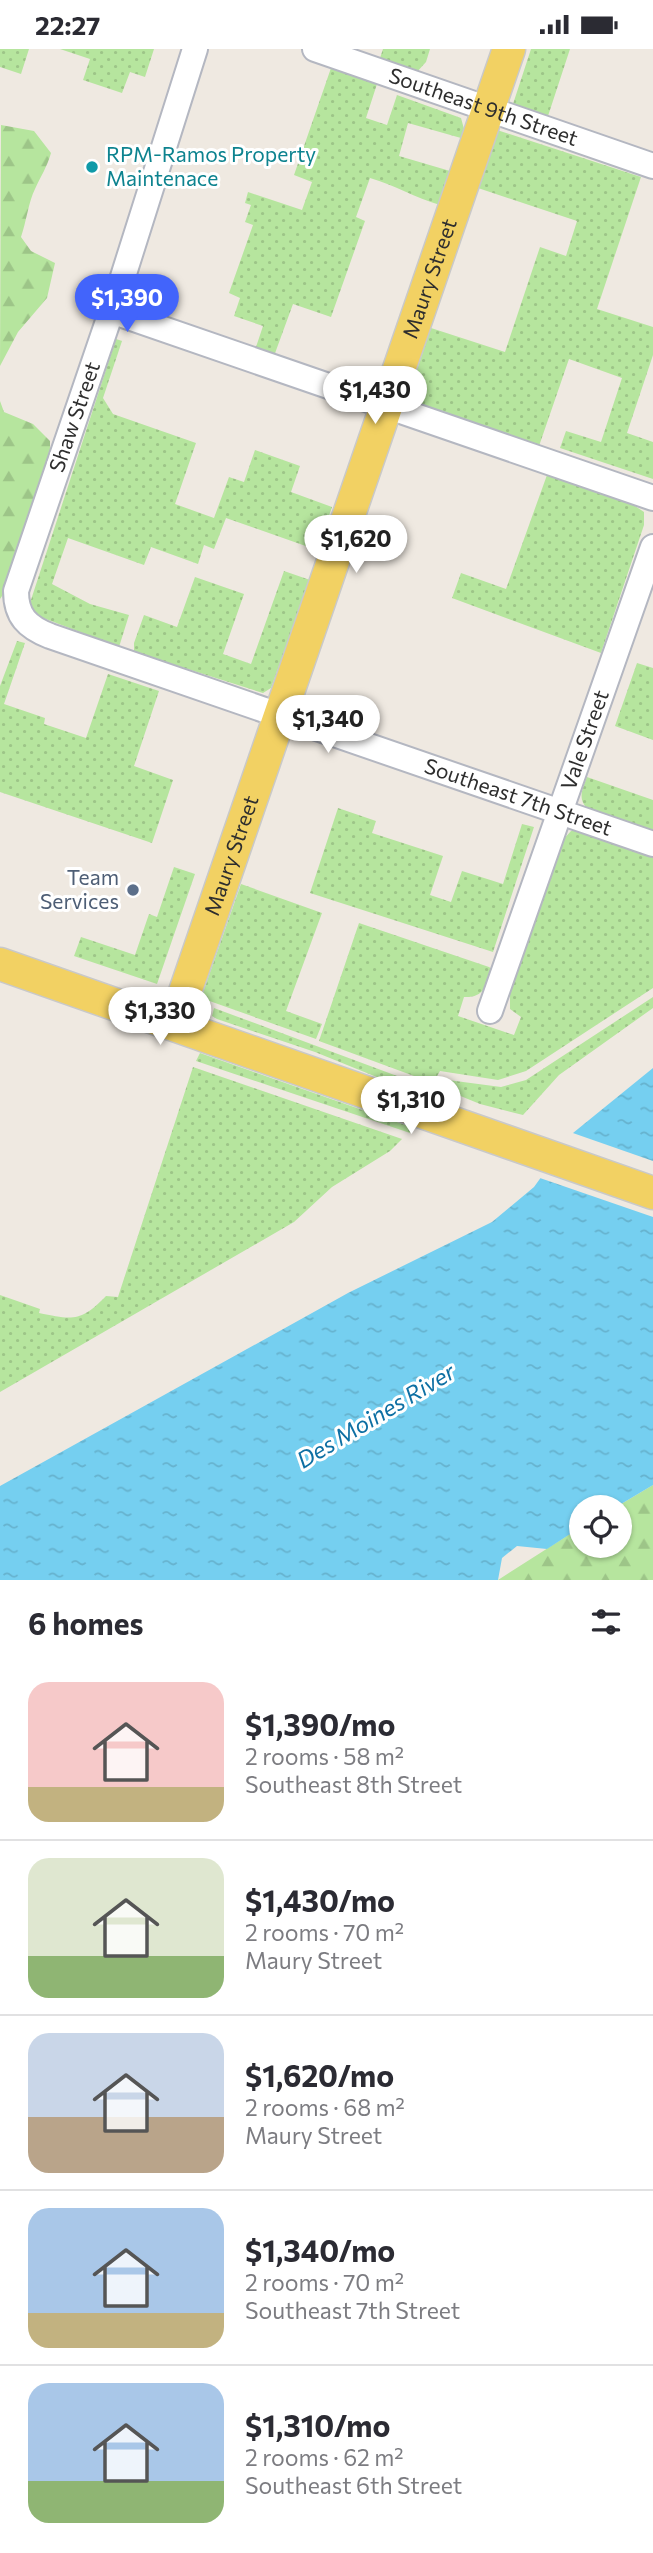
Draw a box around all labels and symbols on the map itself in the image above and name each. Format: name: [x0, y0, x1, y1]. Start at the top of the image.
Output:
street label: Southeast 9th Street: [386, 62, 582, 150]
place label: RPM-Ramos Property Maintenace: [106, 141, 316, 190]
marker: RPM-Ramos Property Maintenace: [84, 159, 100, 175]
street label: Maury Street: [396, 215, 461, 342]
pin: $1,390: [70, 275, 184, 334]
street label: Shaw Street: [43, 358, 104, 475]
pin: $1,430: [318, 367, 432, 426]
pin: $1,620: [299, 515, 413, 575]
street label: Vale Street: [555, 686, 613, 793]
pin: $1,340: [271, 695, 385, 755]
street label: Southeast 7th Street: [421, 752, 616, 840]
street label: Maury Street: [198, 792, 263, 918]
place label: Team Services: [40, 864, 119, 913]
marker: Team Services: [125, 882, 141, 898]
pin: $1,330: [103, 988, 217, 1047]
pin: $1,310: [354, 1077, 468, 1136]
water label: Des Moines River: [291, 1356, 461, 1473]

